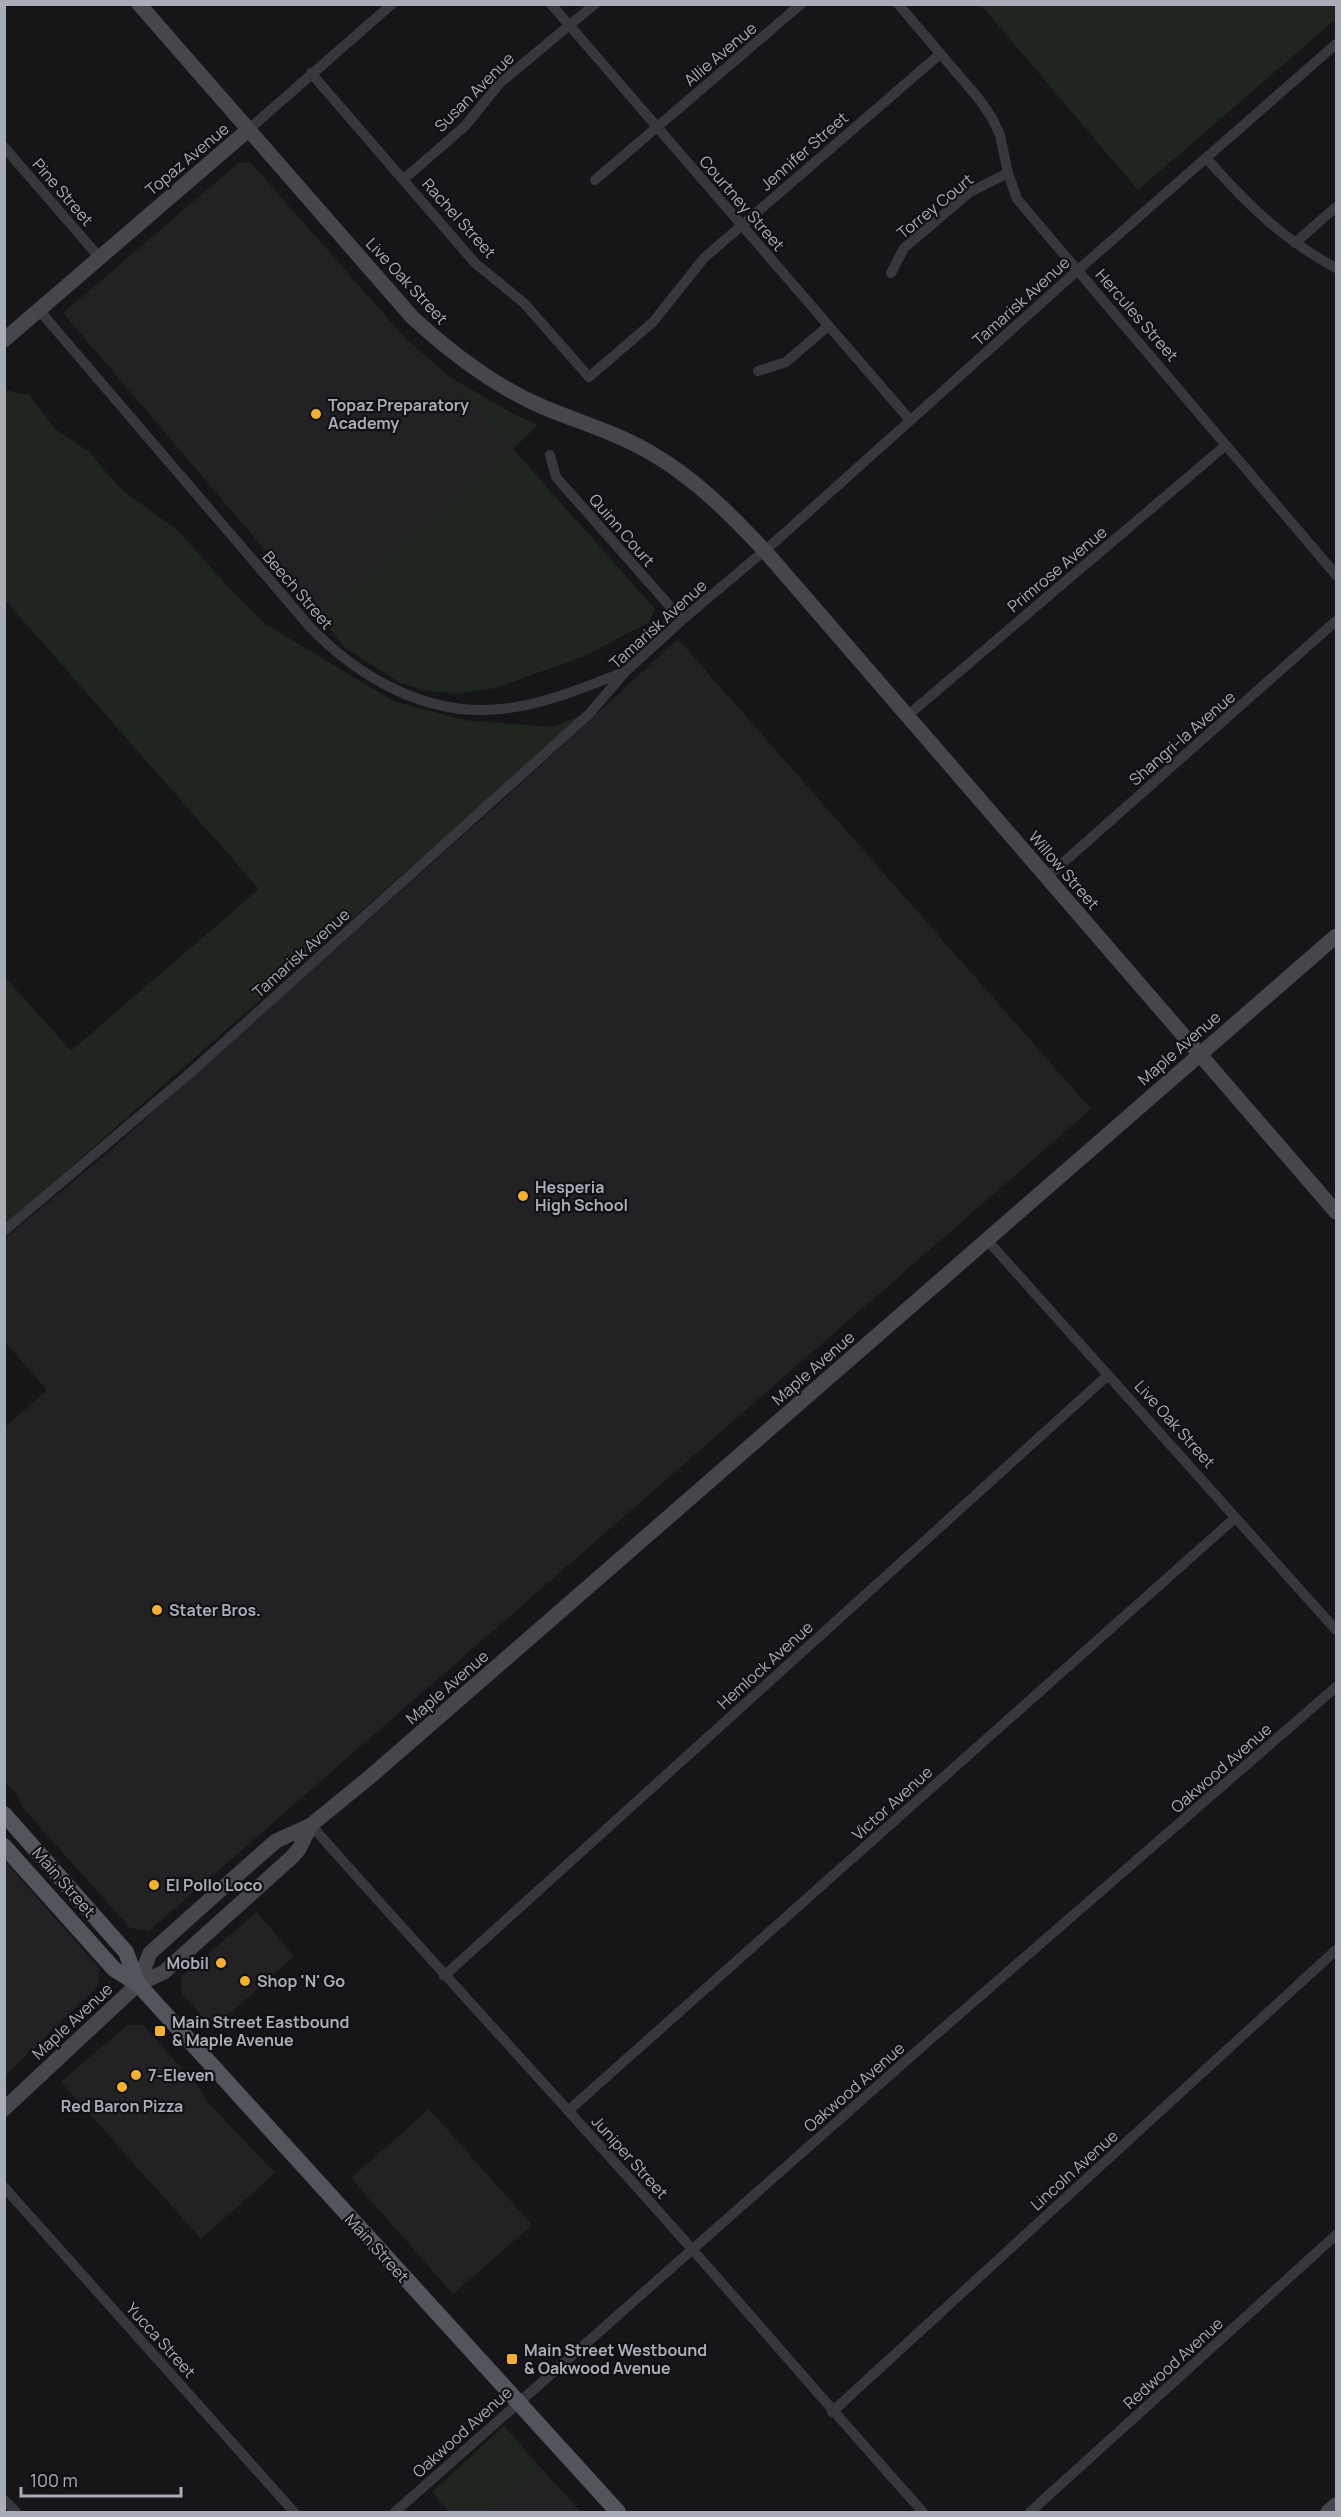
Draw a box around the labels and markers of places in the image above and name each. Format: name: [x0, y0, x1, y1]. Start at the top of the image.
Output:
place label: Topaz Preparatory Academy: [328, 394, 469, 434]
marker: Topaz Preparatory Academy: [309, 407, 323, 421]
place label: Hesperia High School: [535, 1176, 628, 1216]
marker: Hesperia High School: [516, 1189, 530, 1203]
place label: Stater Bros.: [169, 1599, 261, 1621]
marker: Stater Bros.: [150, 1603, 164, 1617]
place label: El Pollo Loco: [166, 1874, 262, 1896]
marker: El Pollo Loco: [147, 1878, 161, 1892]
place label: Mobil: [167, 1952, 209, 1974]
marker: Mobil: [214, 1956, 228, 1970]
place label: Shop 'N' Go: [257, 1970, 345, 1992]
marker: Shop 'N' Go: [238, 1974, 252, 1988]
place label: Main Street Eastbound & Maple Avenue: [172, 2011, 349, 2051]
marker: Main Street Eastbound & Maple Avenue: [153, 2024, 167, 2038]
place label: 7-Eleven: [148, 2064, 214, 2086]
marker: 7-Eleven: [129, 2068, 143, 2082]
marker: Red Baron Pizza: [115, 2080, 129, 2094]
place label: Red Baron Pizza: [61, 2095, 183, 2117]
place label: Main Street Westbound & Oakwood Avenue: [524, 2339, 707, 2379]
marker: Main Street Westbound & Oakwood Avenue: [505, 2352, 519, 2366]

